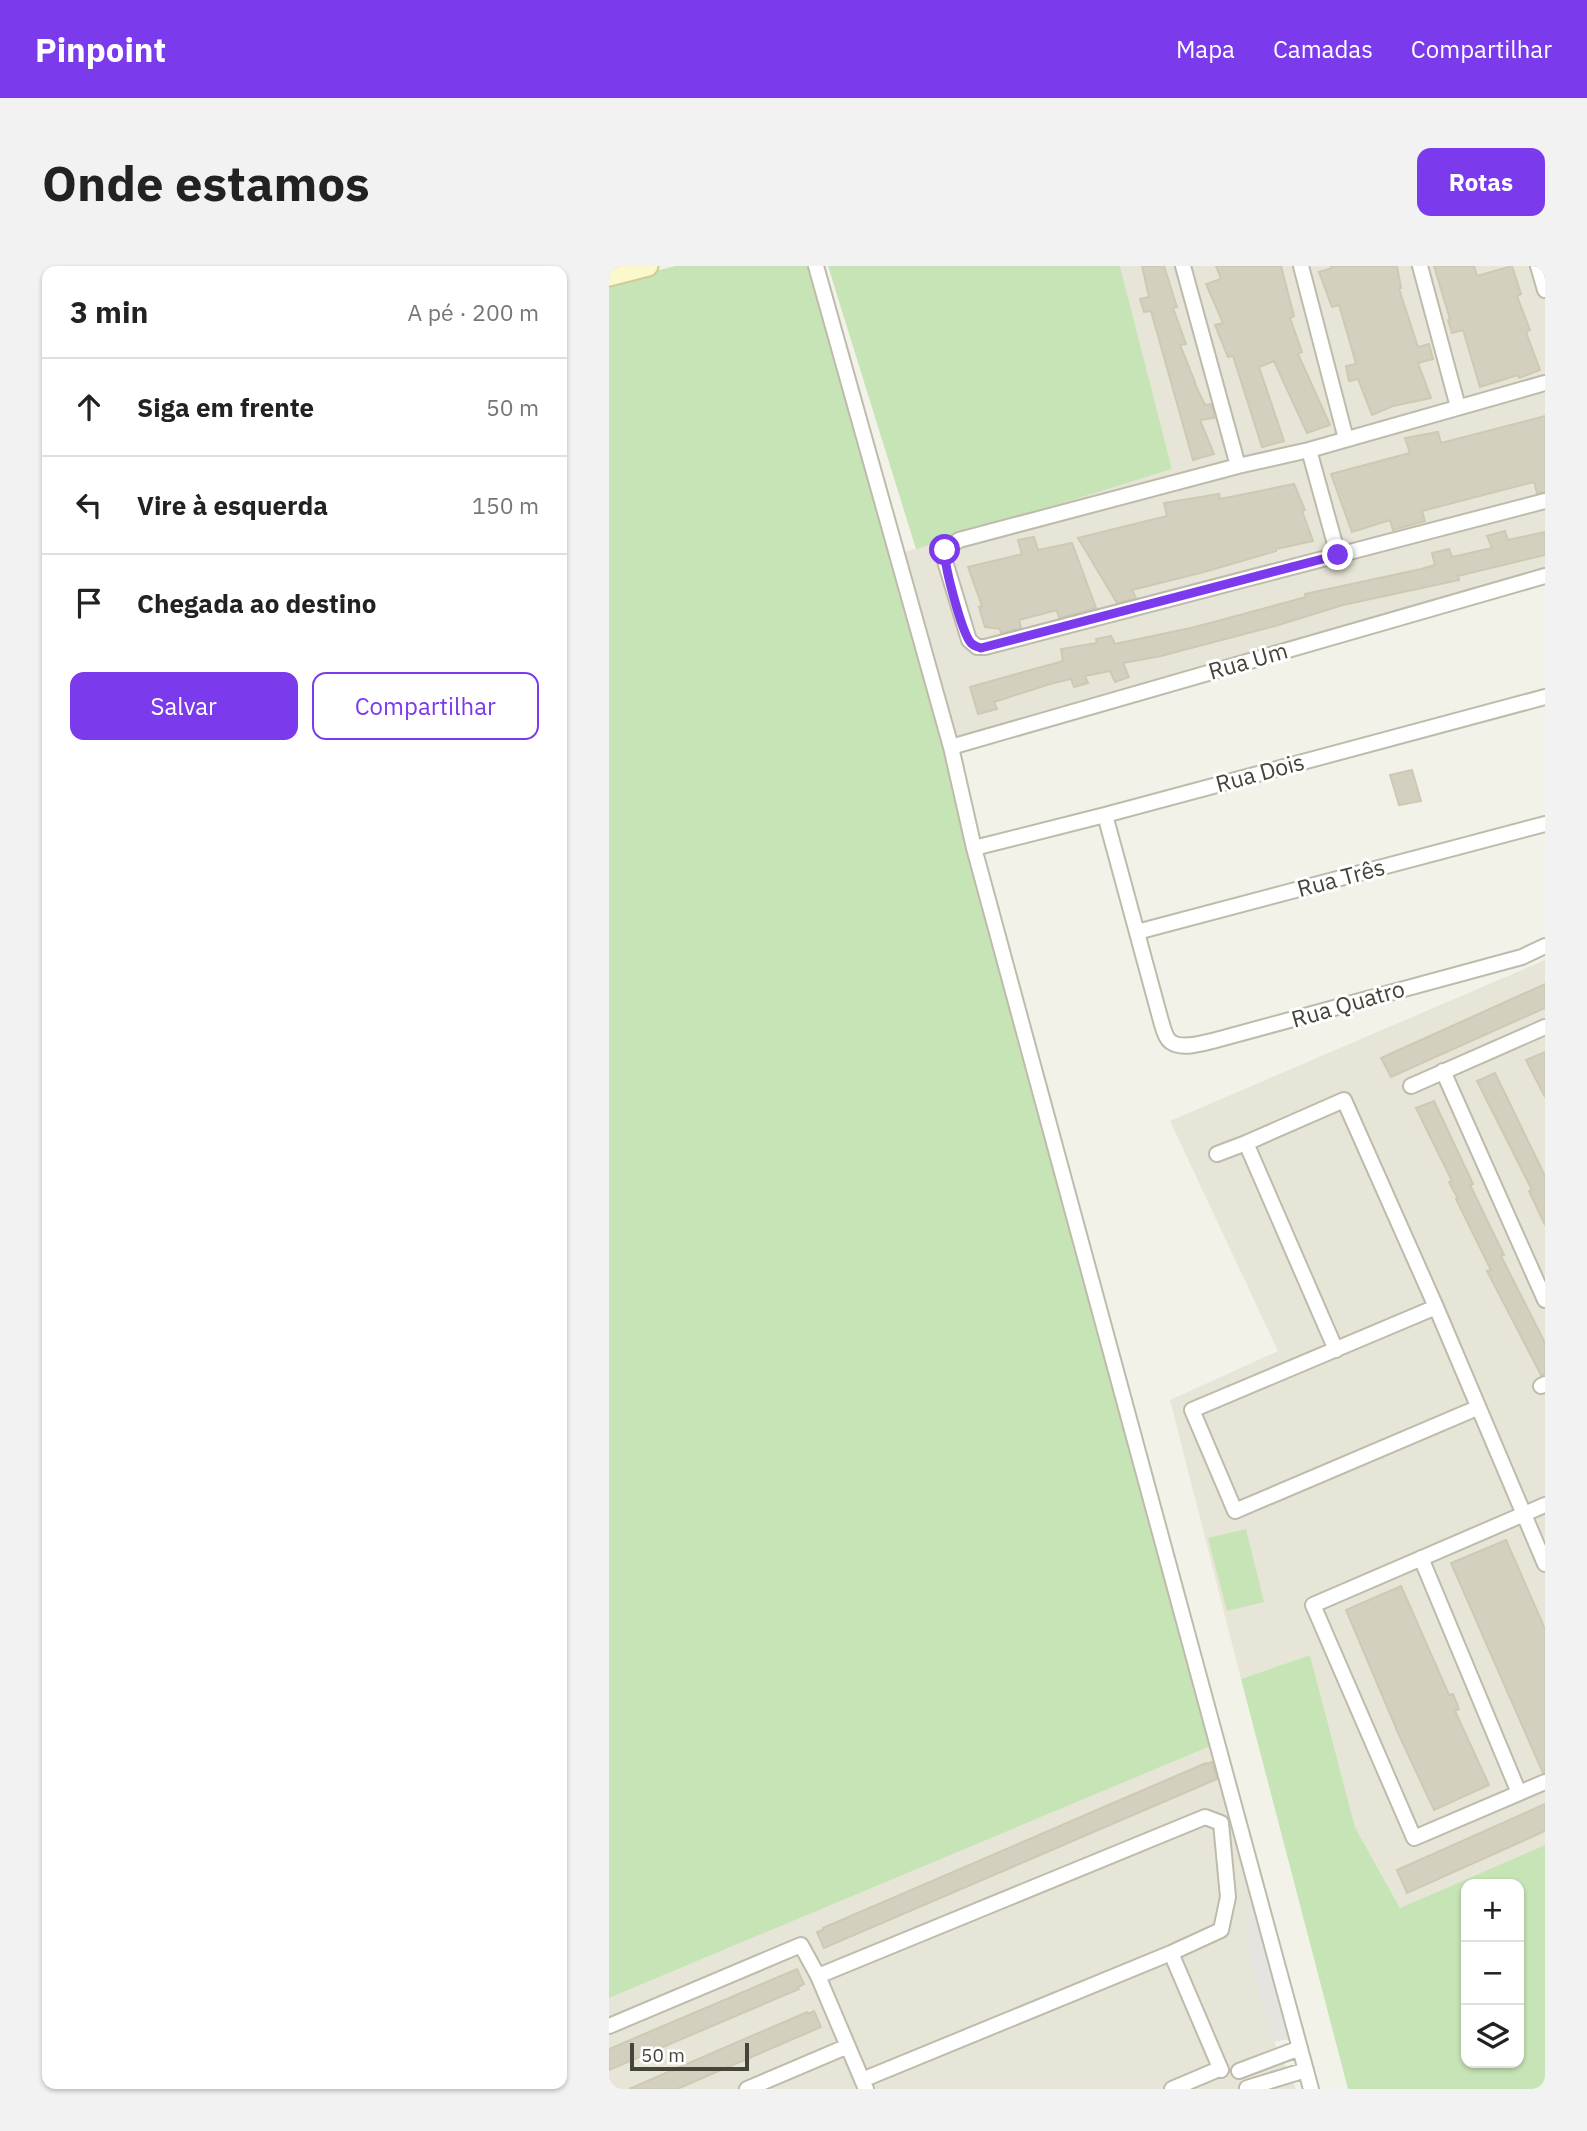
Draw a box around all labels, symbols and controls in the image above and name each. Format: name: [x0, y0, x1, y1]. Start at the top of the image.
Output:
text: Pinpoint: [35, 28, 166, 71]
text: Mapa: [1176, 33, 1235, 65]
text: Camadas: [1273, 33, 1373, 65]
text: Compartilhar: [1411, 33, 1552, 65]
button: Rotas: [1417, 148, 1545, 216]
text: Onde estamos: [42, 151, 370, 214]
text: 3 min: [70, 292, 148, 331]
text: A pé · 200 m: [408, 297, 539, 327]
icon: ahead: [70, 388, 108, 426]
text: Siga em frente: [137, 390, 314, 424]
text: 50 m: [486, 392, 539, 422]
icon: left: [70, 486, 108, 524]
text: Vire à esquerda: [137, 488, 328, 522]
text: 150 m: [472, 490, 539, 520]
route start: [929, 534, 960, 565]
route end: [1322, 539, 1353, 570]
icon: arrive: [70, 584, 108, 622]
text: Chegada ao destino: [137, 586, 376, 620]
street label: Rua Um: [1205, 634, 1291, 686]
button: Salvar: [70, 672, 298, 740]
button: Compartilhar: [312, 672, 539, 740]
street label: Rua Dois: [1212, 746, 1307, 798]
street label: Rua Três: [1293, 851, 1388, 903]
street label: Rua Quatro: [1288, 973, 1408, 1034]
map controls: [1461, 1879, 1524, 2068]
button: +: [1461, 1879, 1524, 1942]
button: −: [1461, 1942, 1524, 2005]
button: layers: [1461, 2005, 1524, 2068]
scale bar: [630, 2040, 749, 2072]
text: 50 m: [641, 2043, 685, 2067]

